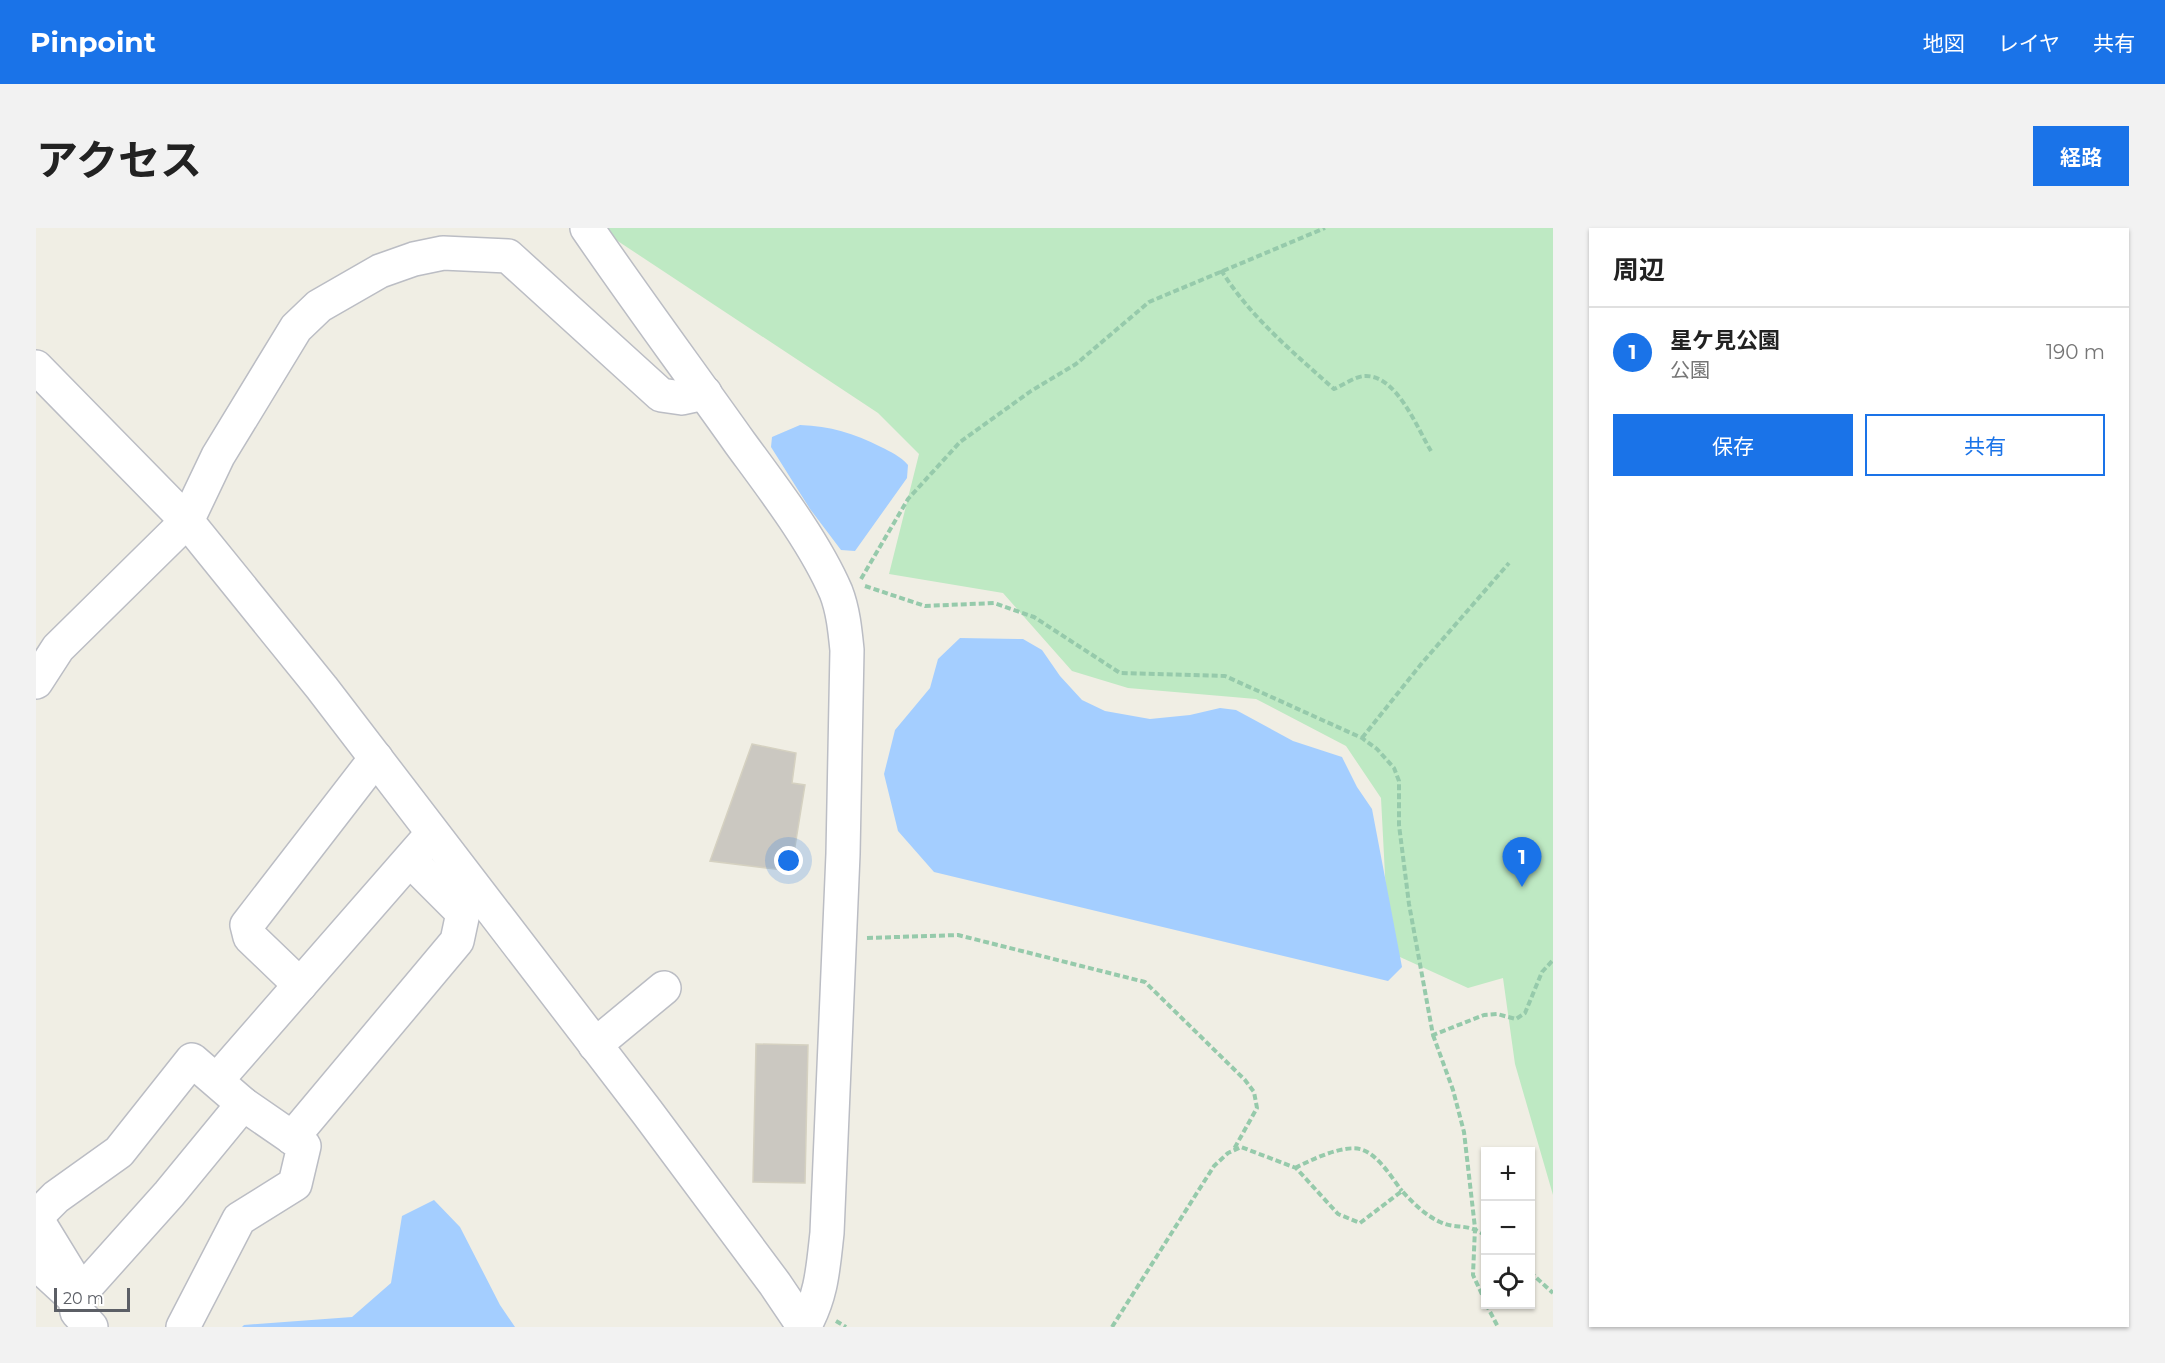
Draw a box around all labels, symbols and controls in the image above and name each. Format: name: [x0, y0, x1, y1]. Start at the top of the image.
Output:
text: Pinpoint: [30, 25, 156, 59]
text: 地図: [1923, 31, 1965, 56]
text: レイヤ: [1998, 31, 2060, 56]
text: 共有: [2093, 31, 2135, 56]
button: 経路: [2033, 126, 2129, 186]
text: アクセス: [36, 134, 202, 186]
text: 周辺: [1613, 254, 1665, 286]
text: 星ケ見公園: [1670, 327, 1780, 354]
text: 1: [1629, 340, 1636, 364]
text: 190 m: [2046, 340, 2105, 364]
text: 公園: [1670, 358, 1710, 382]
button: 保存: [1613, 414, 1853, 476]
button: 共有: [1865, 414, 2105, 476]
pin: 1: [1502, 838, 1542, 887]
your location: [774, 846, 803, 875]
map controls: [1481, 1147, 1535, 1309]
button: +: [1481, 1147, 1535, 1201]
button: −: [1481, 1201, 1535, 1255]
button: locate: [1481, 1255, 1535, 1309]
scale bar: [54, 1285, 130, 1312]
text: 20 m: [63, 1289, 104, 1308]

